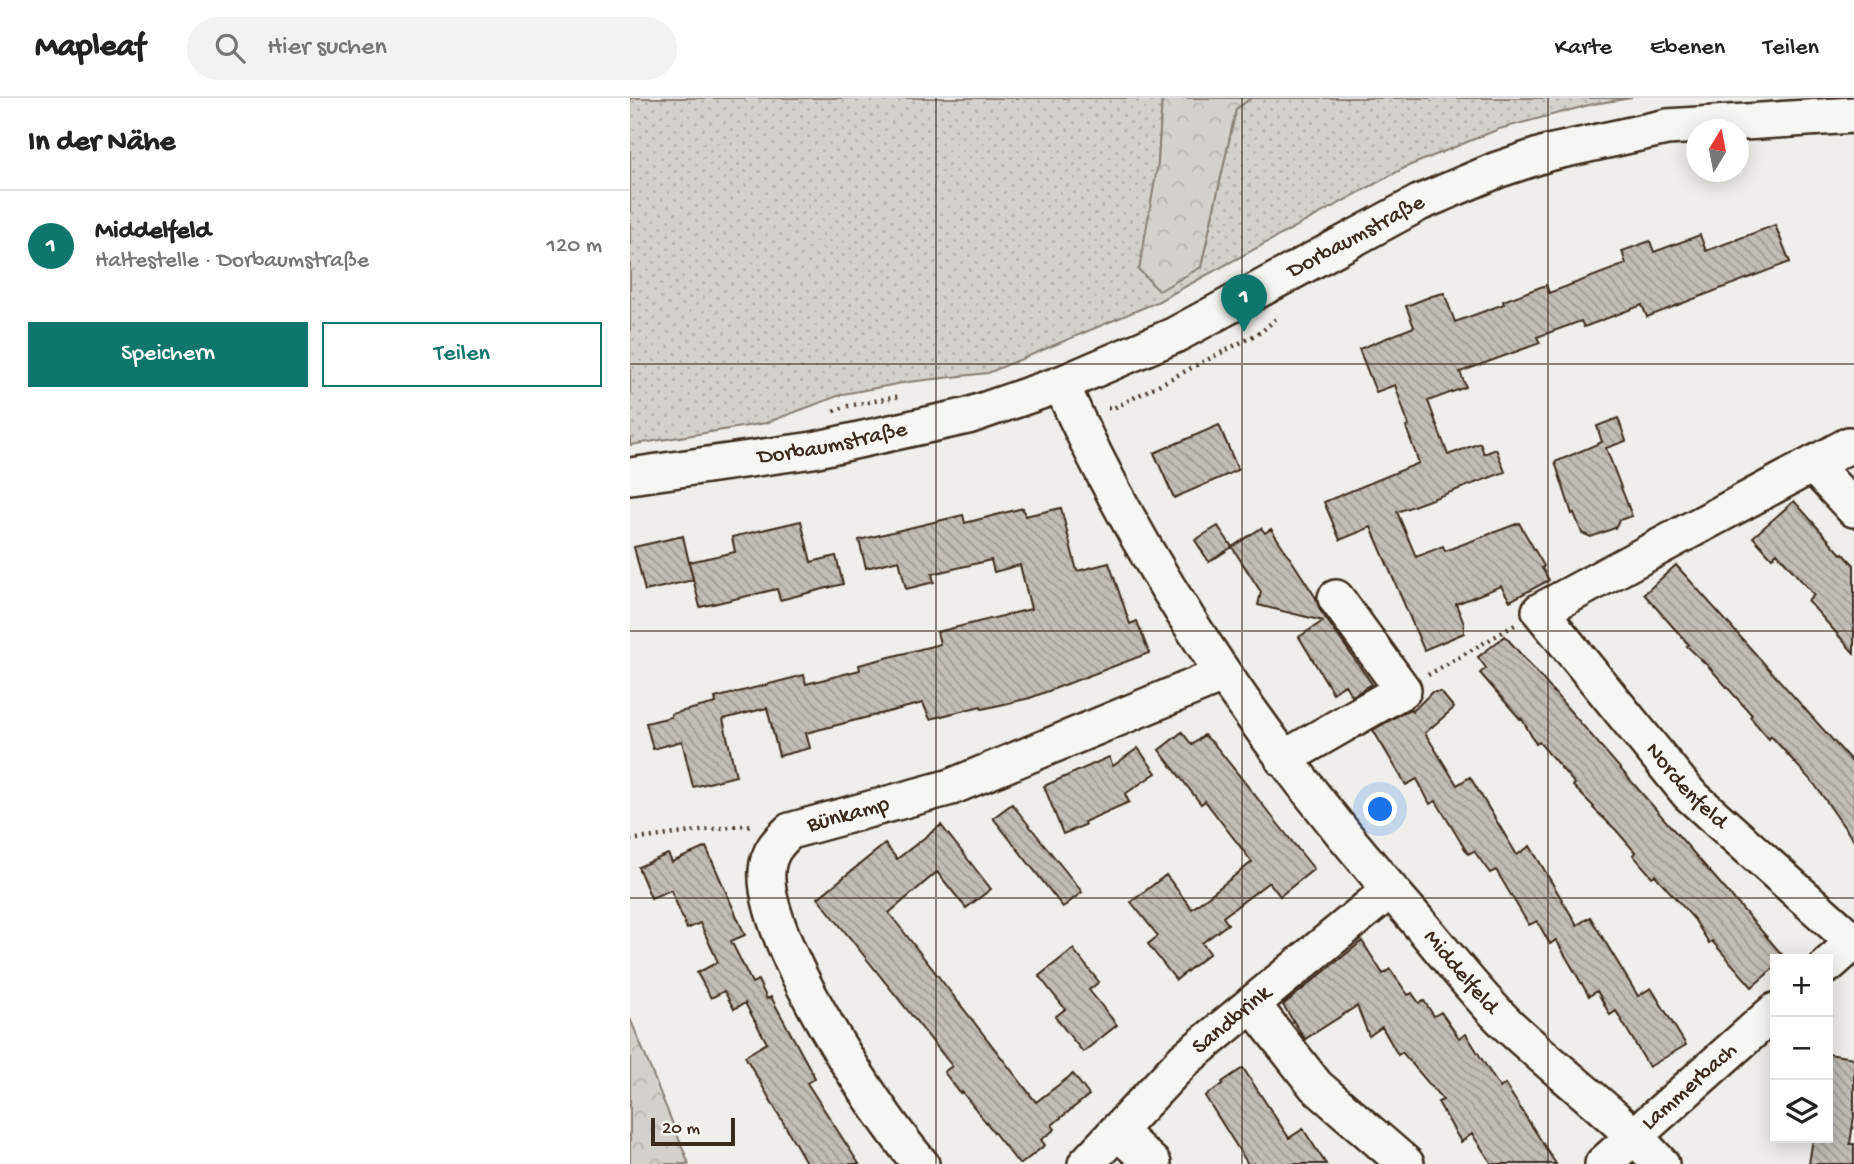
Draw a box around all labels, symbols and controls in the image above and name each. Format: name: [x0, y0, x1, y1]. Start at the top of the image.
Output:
search box: [187, 17, 677, 80]
text: Mapleaf: [35, 29, 145, 67]
icon: search: [211, 29, 249, 67]
text: Hier suchen: [267, 33, 387, 64]
text: Karte: [1555, 34, 1612, 63]
text: Ebenen: [1650, 34, 1725, 63]
text: Teilen: [1763, 34, 1819, 63]
north arrow: [1686, 119, 1749, 182]
text: In der Nähe: [28, 126, 175, 161]
street label: Dorbaumstraße: [1281, 188, 1430, 286]
text: Middelfeld: [95, 217, 211, 248]
text: 1: [46, 233, 56, 260]
text: 120 m: [547, 233, 602, 260]
text: Haltestelle · Dorbaumstraße: [95, 248, 369, 275]
pin: 1: [1221, 274, 1267, 332]
button: Speichern: [28, 322, 308, 387]
button: Teilen: [322, 322, 602, 387]
street label: Dorbaumstraße: [754, 416, 911, 471]
street label: Nordenfeld: [1639, 737, 1734, 836]
street label: Bünkamp: [803, 791, 892, 839]
your location: [1363, 792, 1397, 826]
street label: Middelfeld: [1417, 924, 1505, 1021]
map controls: [1770, 954, 1833, 1143]
button: +: [1770, 954, 1833, 1017]
street label: Sandbrink: [1187, 978, 1279, 1061]
button: −: [1770, 1017, 1833, 1080]
street label: Lammerbach: [1636, 1037, 1743, 1137]
button: layers: [1770, 1080, 1833, 1143]
scale bar: [651, 1115, 735, 1147]
text: 20 m: [662, 1118, 700, 1141]

